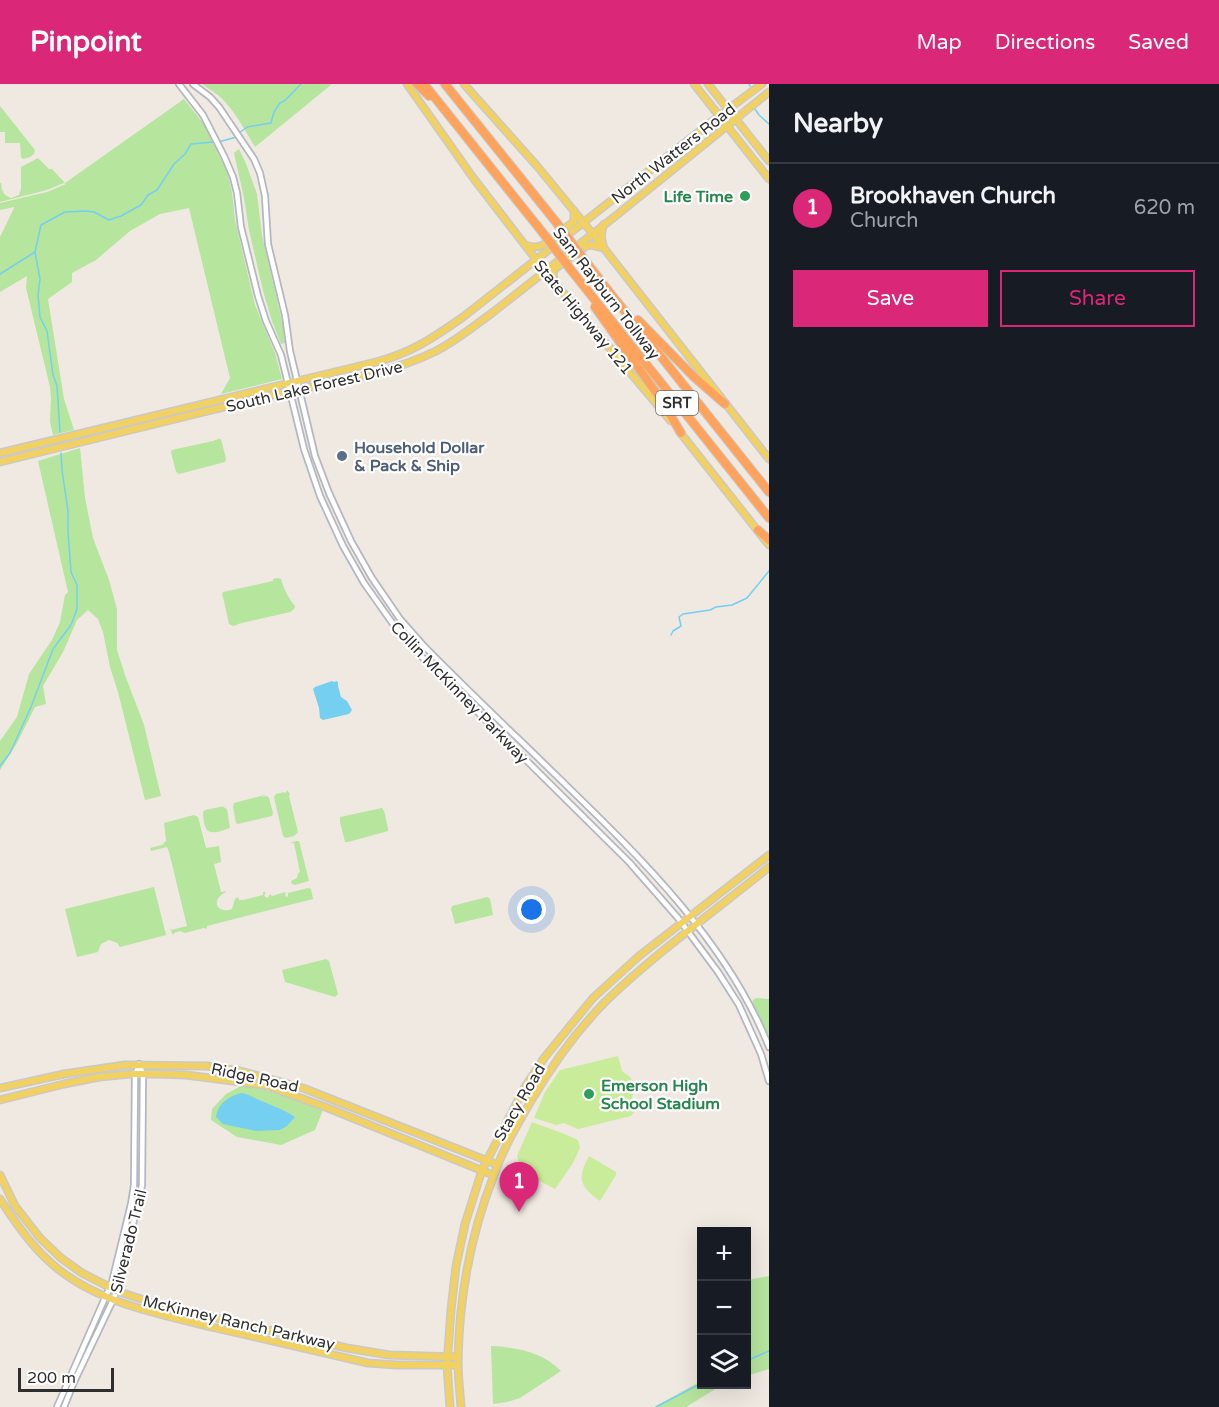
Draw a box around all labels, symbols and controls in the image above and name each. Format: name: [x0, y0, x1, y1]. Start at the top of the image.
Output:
text: Pinpoint: [30, 25, 142, 59]
text: Map: [916, 30, 962, 55]
text: Directions: [995, 30, 1095, 55]
text: Saved: [1128, 30, 1189, 55]
street label: North Watters Road: [607, 99, 740, 209]
text: Nearby: [793, 108, 883, 139]
text: Brookhaven Church: [850, 183, 1056, 209]
place label: Life Time: [664, 187, 733, 207]
marker: Life Time: [738, 189, 752, 203]
text: 1: [806, 196, 819, 220]
text: 620 m: [1134, 196, 1195, 220]
text: Church: [850, 209, 918, 233]
street label: Sam Rayburn Tollway: [548, 223, 664, 364]
street label: State Highway 121: [529, 256, 637, 379]
button: Save: [793, 270, 988, 327]
button: Share: [1000, 270, 1195, 327]
street label: South Lake Forest Drive: [224, 357, 404, 417]
road number: SRT: [656, 391, 698, 415]
place label: Household Dollar & Pack & Ship: [354, 438, 485, 476]
marker: Household Dollar & Pack & Ship: [335, 449, 349, 463]
street label: Collin McKinney Parkway: [386, 617, 533, 768]
your location: [517, 895, 546, 924]
street label: Ridge Road: [209, 1059, 300, 1097]
street label: Stacy Road: [490, 1060, 550, 1145]
place label: Emerson High School Stadium: [601, 1076, 720, 1114]
marker: Emerson High School Stadium: [582, 1087, 596, 1101]
pin: 1: [500, 1162, 538, 1212]
street label: Silverado Trail: [106, 1187, 152, 1295]
map controls: [697, 1227, 751, 1389]
button: +: [697, 1227, 751, 1281]
button: −: [697, 1281, 751, 1335]
street label: McKinney Ranch Parkway: [141, 1291, 337, 1355]
button: layers: [697, 1335, 751, 1389]
scale bar: [18, 1365, 114, 1392]
text: 200 m: [27, 1368, 76, 1388]

